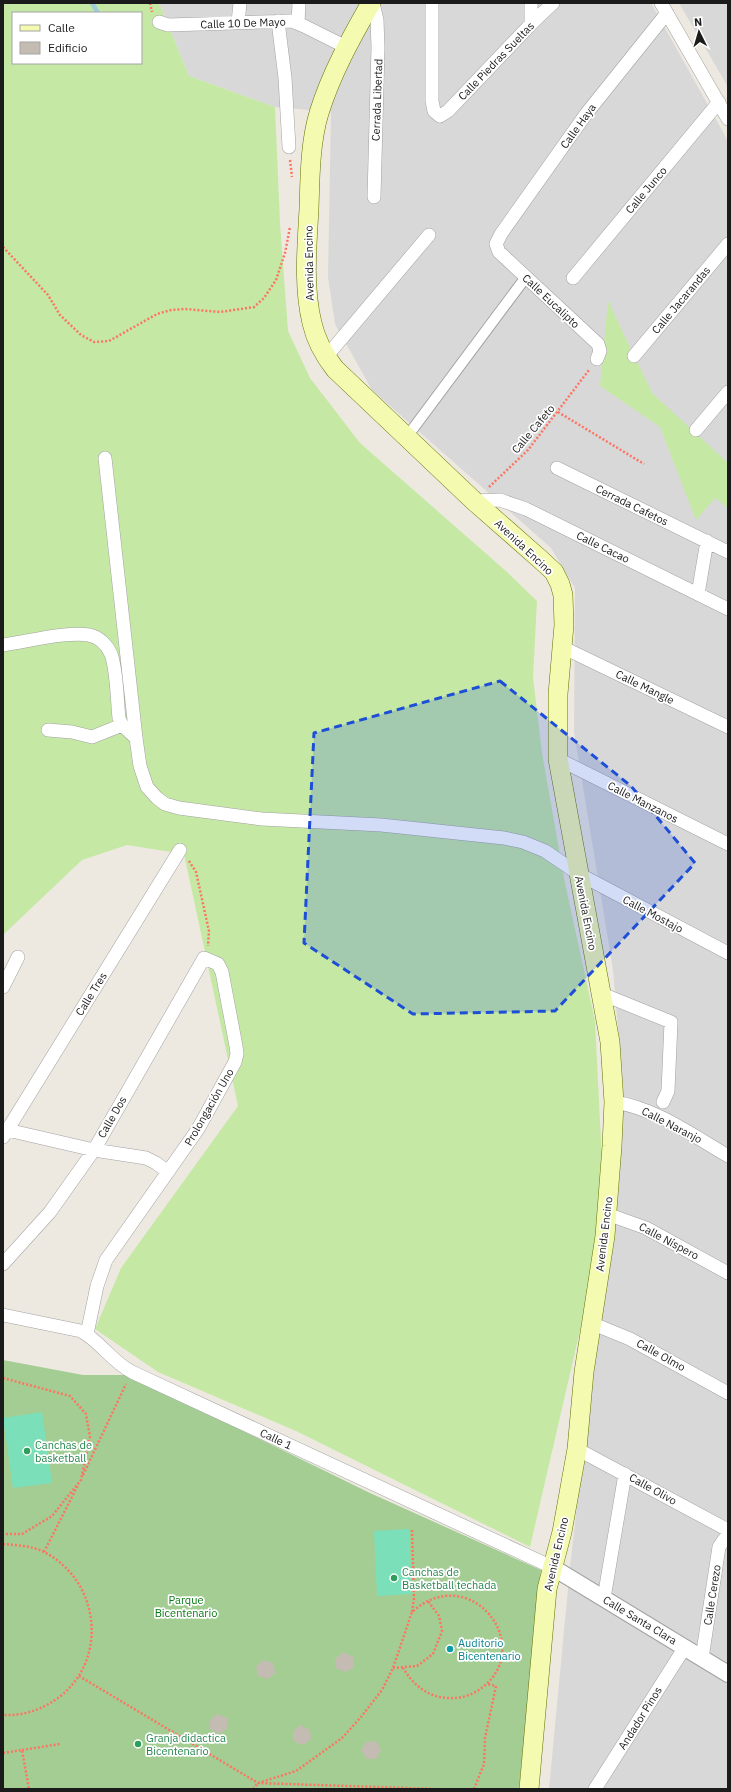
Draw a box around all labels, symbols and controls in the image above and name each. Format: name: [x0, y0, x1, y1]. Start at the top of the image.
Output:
legend: [12, 12, 142, 64]
north arrow: [679, 12, 719, 52]
street label: Calle 10 De Mayo: [200, 15, 286, 31]
text: N: [694, 15, 703, 29]
street label: Calle Piedras Sueltas: [455, 19, 537, 103]
text: Calle: [48, 20, 75, 35]
text: Edificio: [48, 40, 88, 55]
street label: Cerrada Libertad: [369, 59, 385, 141]
street label: Calle Haya: [557, 101, 599, 151]
street label: Calle Junco: [622, 164, 670, 216]
street label: Avenida Encino: [301, 225, 317, 301]
street label: Calle Jacarandas: [649, 263, 713, 337]
street label: Calle Eucalipto: [519, 271, 583, 331]
street label: Calle Cafeto: [509, 402, 557, 456]
street label: Cerrada Cafetos: [593, 481, 671, 529]
street label: Avenida Encino: [492, 516, 556, 578]
street label: Calle Cacao: [574, 528, 632, 566]
street label: Calle Mangle: [614, 667, 676, 707]
street label: Calle Manzanos: [605, 778, 681, 826]
street label: Avenida Encino: [572, 875, 600, 951]
street label: Calle Mostajo: [620, 892, 686, 936]
street label: Calle Tres: [72, 970, 110, 1018]
street label: Prolongación Uno: [181, 1066, 237, 1148]
street label: Calle Dos: [94, 1094, 130, 1140]
street label: Calle Naranjo: [639, 1104, 705, 1146]
street label: Avenida Encino: [592, 1196, 616, 1272]
street label: Calle Níspero: [637, 1219, 701, 1263]
street label: Calle Olmo: [634, 1336, 688, 1374]
street label: Calle 1: [258, 1425, 295, 1453]
place label: Canchas de basketball: [35, 1438, 92, 1465]
marker: Canchas de basketball: [22, 1446, 32, 1456]
street label: Calle Olivo: [627, 1470, 679, 1508]
street label: Avenida Encino: [541, 1516, 571, 1592]
street label: Calle Cerezo: [700, 1564, 724, 1626]
place label: Canchas de Basketball techada: [402, 1565, 497, 1592]
marker: Canchas de Basketball techada: [389, 1573, 399, 1583]
street label: Calle Santa Clara: [601, 1592, 680, 1648]
park label: Parque Bicentenario: [155, 1593, 217, 1620]
place label: Auditorio Bicentenario: [458, 1636, 521, 1663]
marker: Auditorio Bicentenario: [445, 1644, 455, 1654]
street label: Andador Pinos: [615, 1684, 665, 1752]
place label: Granja didactica Bicentenario: [146, 1731, 226, 1758]
marker: Granja didactica Bicentenario: [133, 1739, 143, 1749]

